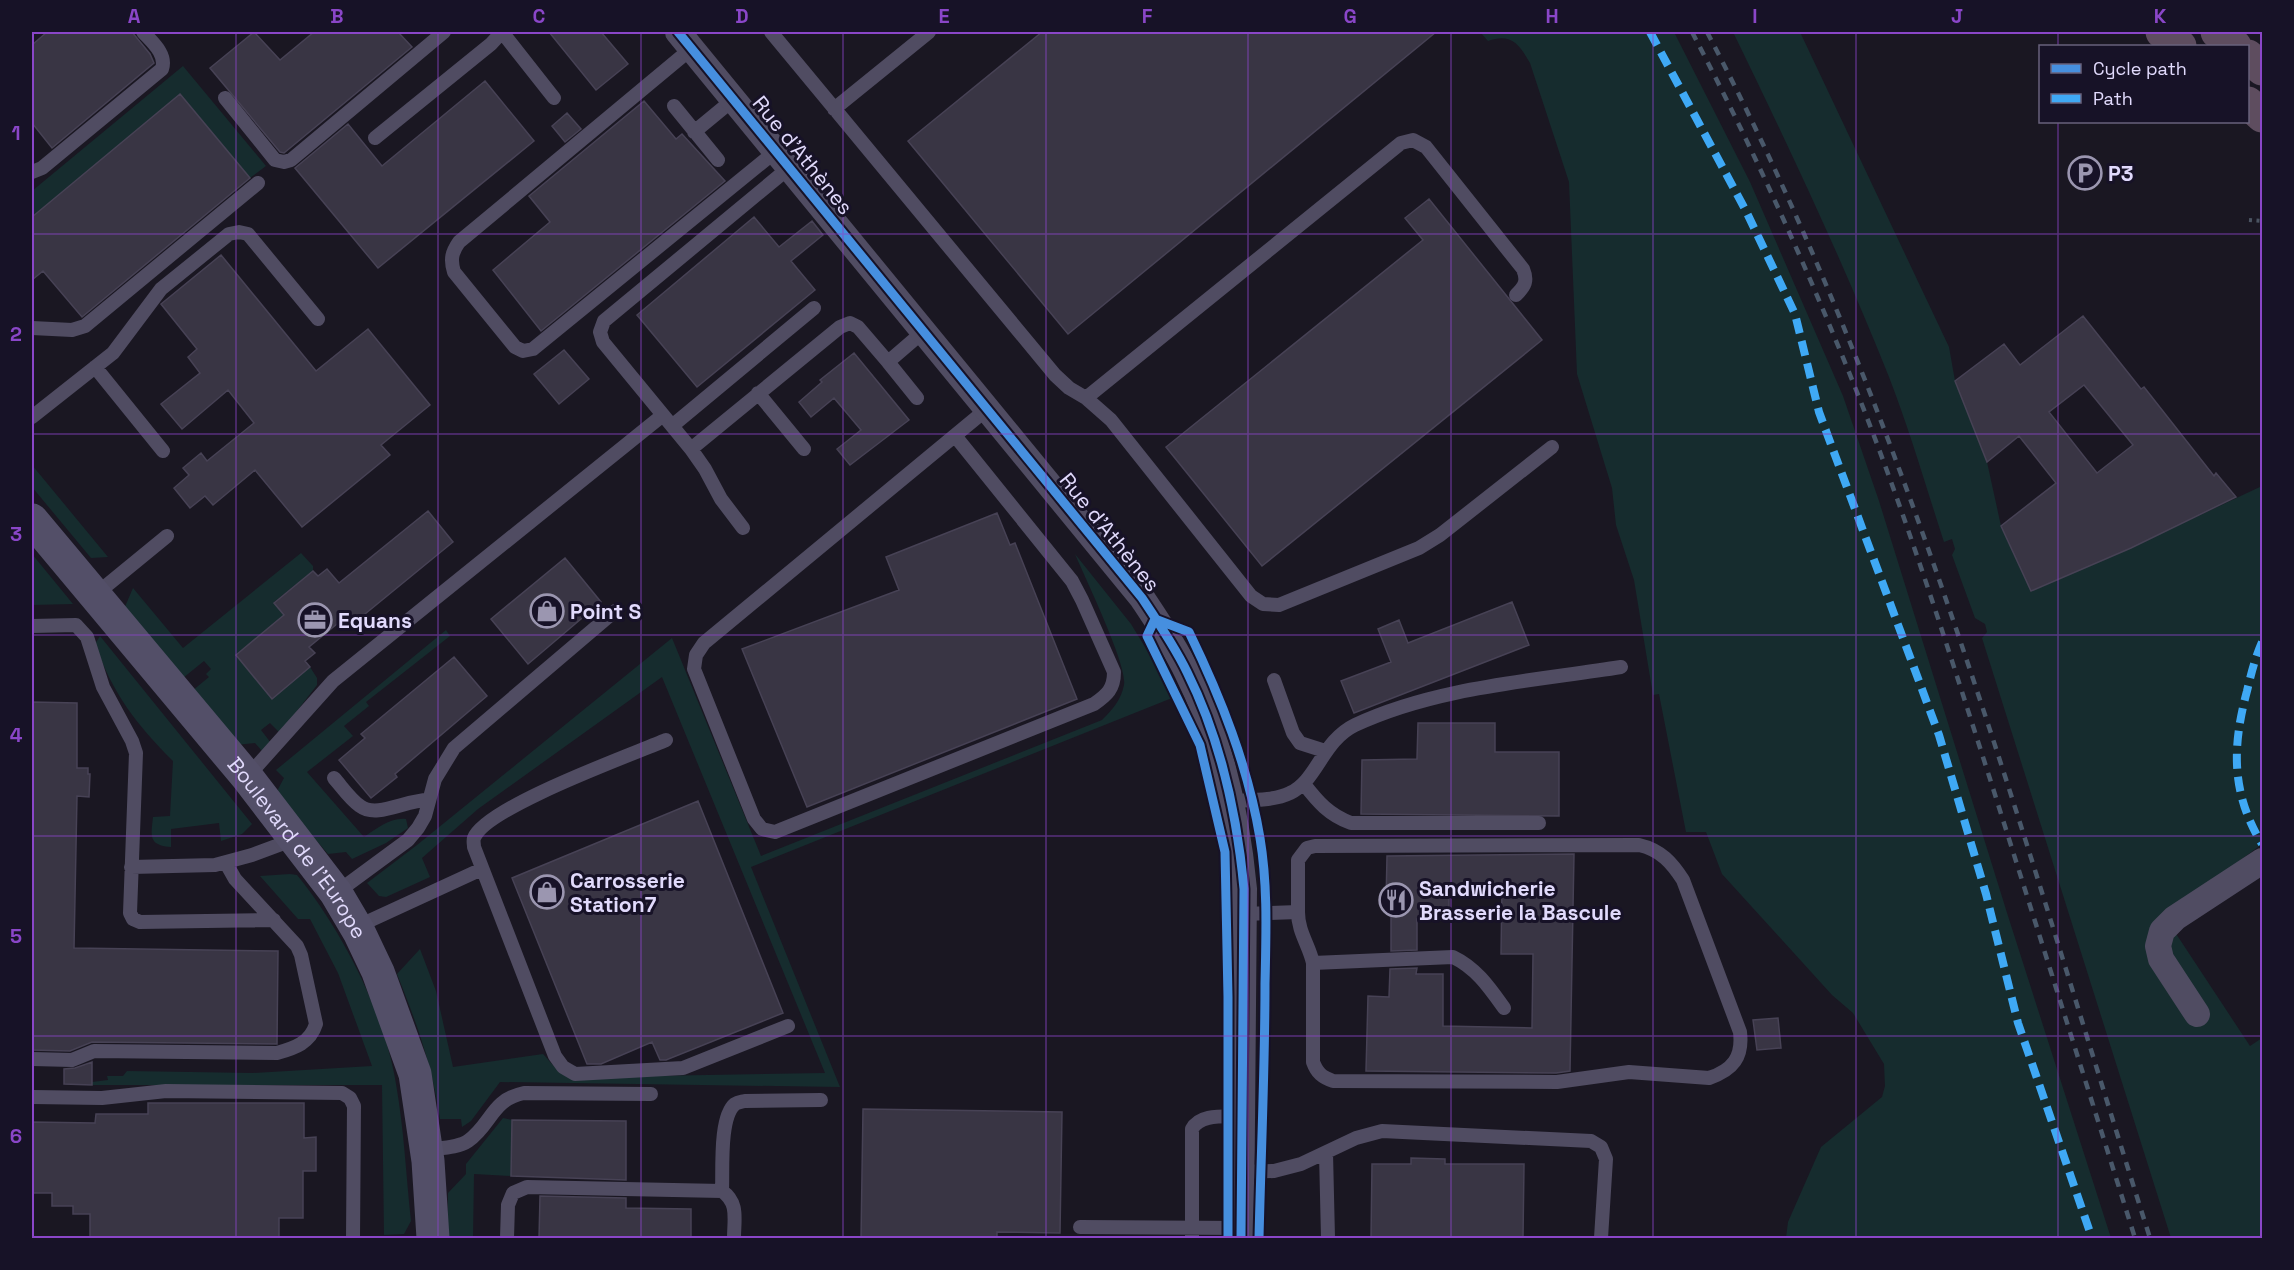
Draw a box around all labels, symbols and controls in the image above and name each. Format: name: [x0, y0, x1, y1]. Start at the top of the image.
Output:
text: A: [128, 3, 141, 29]
text: B: [330, 3, 344, 29]
text: C: [533, 3, 546, 29]
text: D: [735, 3, 749, 29]
text: E: [938, 3, 950, 29]
text: F: [1142, 3, 1153, 29]
text: G: [1343, 3, 1357, 29]
text: H: [1545, 3, 1559, 29]
text: I: [1752, 3, 1758, 29]
text: J: [1951, 3, 1963, 29]
text: K: [2154, 3, 2167, 29]
legend: [2039, 45, 2249, 123]
text: Cycle path: [2093, 57, 2187, 80]
text: Path: [2093, 87, 2133, 110]
street label: Rue d'Athènes: [747, 90, 859, 220]
text: 1: [11, 120, 21, 146]
parking icon: P3: [2067, 155, 2103, 191]
place label: P3: [2108, 160, 2133, 187]
text: 2: [10, 321, 22, 347]
street label: Rue d'Athènes: [1054, 467, 1166, 597]
text: 3: [10, 521, 22, 547]
shop icon: Point S: [529, 593, 565, 629]
place label: Point S: [570, 598, 641, 625]
office icon: Equans: [297, 602, 333, 638]
place label: Equans: [338, 607, 412, 634]
text: 4: [10, 722, 23, 748]
street label: Boulevard de l'Europe: [222, 751, 373, 943]
place label: Carrosserie Station7: [570, 867, 685, 918]
shop icon: Carrosserie Station7: [529, 874, 565, 910]
place label: Sandwicherie Brasserie la Bascule: [1419, 875, 1622, 926]
restaurant icon: Sandwicherie Brasserie la Bascule: [1378, 882, 1414, 918]
text: 5: [10, 923, 22, 949]
text: 6: [10, 1123, 22, 1149]

